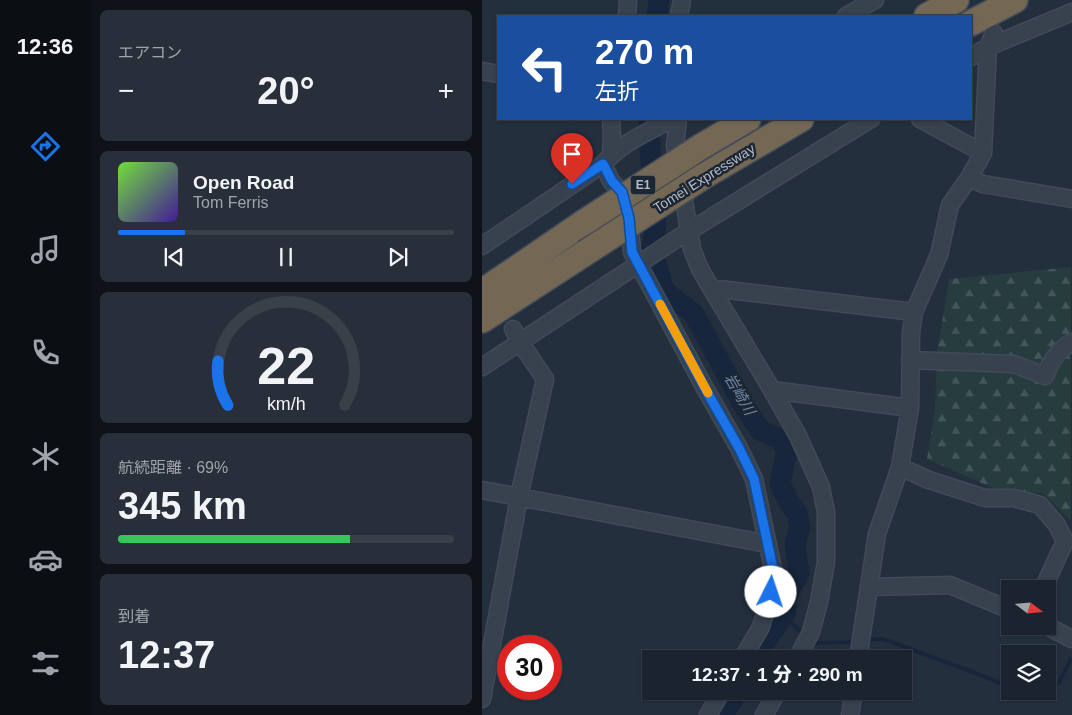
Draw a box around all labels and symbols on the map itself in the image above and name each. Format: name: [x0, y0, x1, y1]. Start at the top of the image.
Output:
pin: [551, 133, 593, 184]
street label: Tomei Expressway: [650, 140, 758, 216]
road number: E1: [630, 176, 656, 194]
water label: 岩崎川: [721, 370, 760, 419]
position arrow: [744, 565, 796, 617]
north arrow: [1001, 580, 1056, 635]
speed limit sign: 30: [497, 635, 562, 700]

